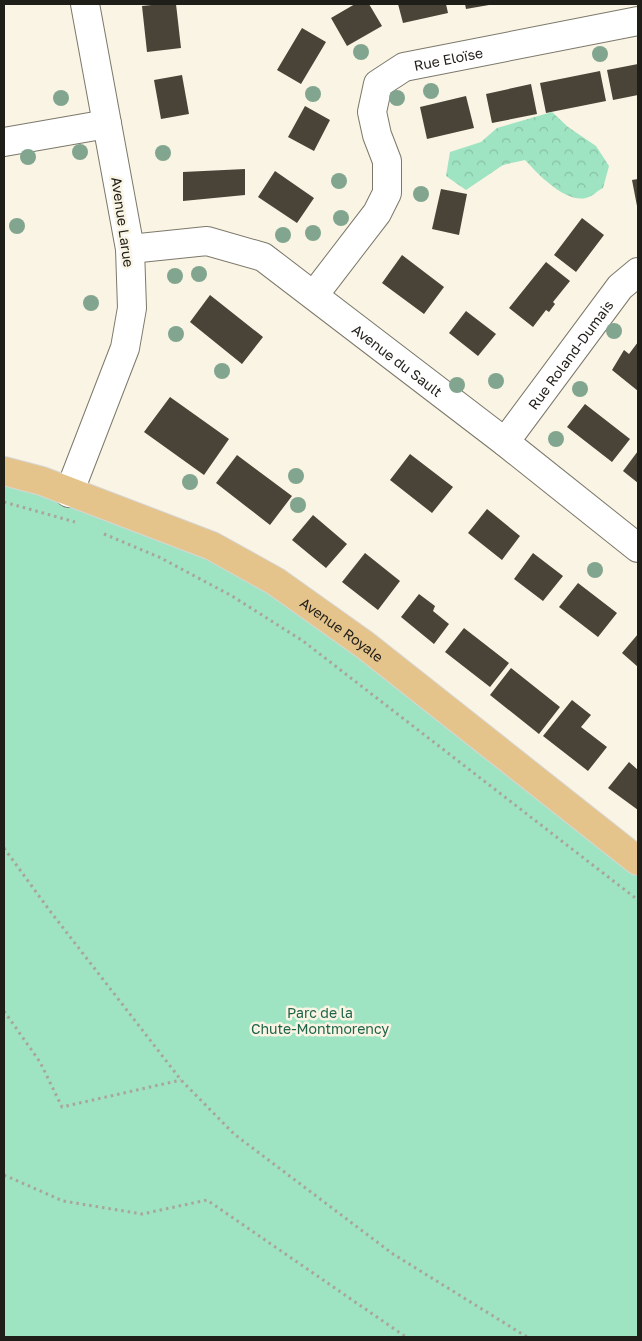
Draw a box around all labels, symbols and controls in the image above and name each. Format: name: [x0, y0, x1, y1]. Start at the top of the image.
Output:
street label: Rue Eloïse: [412, 43, 484, 73]
street label: Avenue Larue: [108, 176, 138, 268]
street label: Rue Roland-Dumais: [524, 296, 616, 413]
street label: Avenue du Sault: [349, 320, 446, 400]
street label: Avenue Royale: [297, 593, 387, 665]
park label: Parc de la Chute-Montmorency: [251, 1004, 389, 1037]

